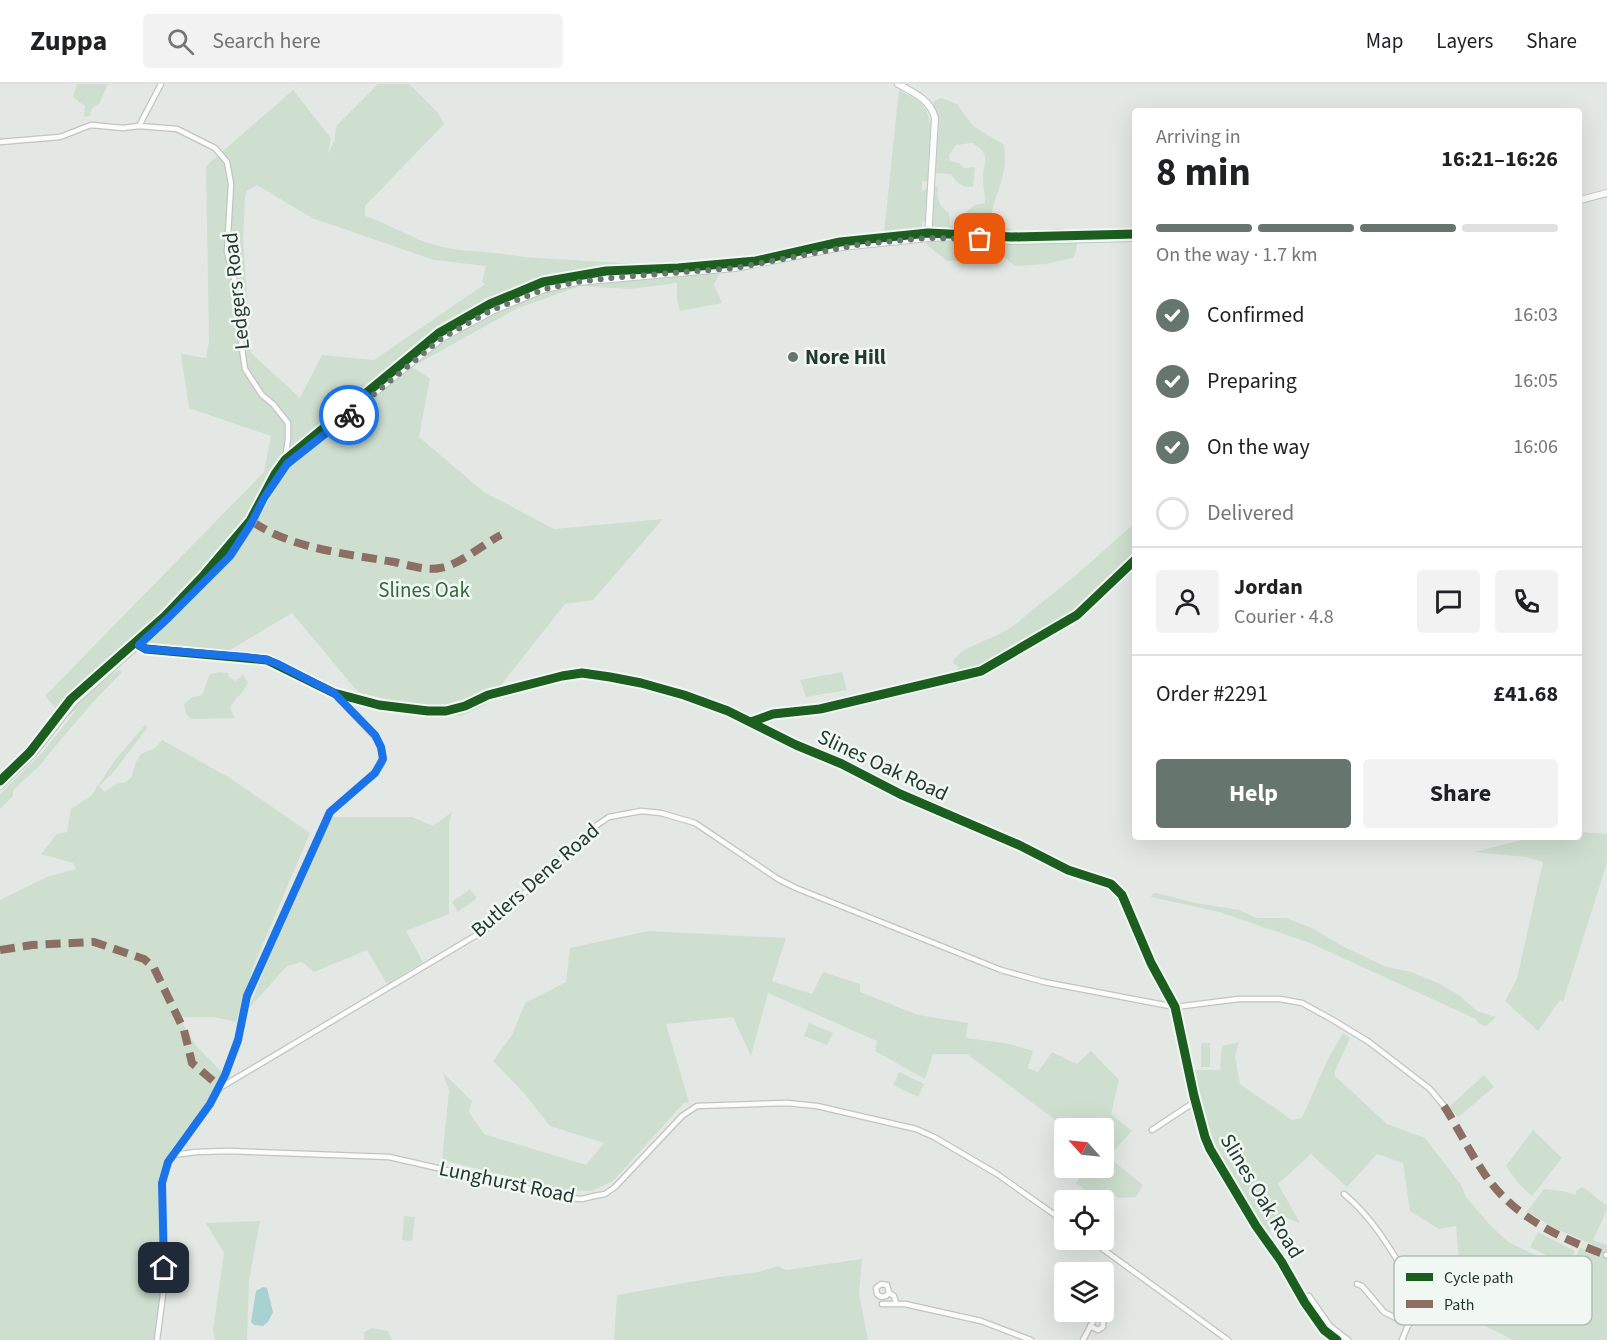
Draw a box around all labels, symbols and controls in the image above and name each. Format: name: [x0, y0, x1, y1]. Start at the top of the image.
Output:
search box: [143, 14, 563, 68]
text: Zuppa: [30, 21, 107, 61]
icon: search: [164, 25, 197, 58]
text: Search here: [212, 25, 321, 57]
text: Map: [1366, 26, 1403, 56]
text: Layers: [1436, 26, 1493, 56]
text: Share: [1526, 26, 1577, 56]
text: Arriving in: [1156, 123, 1241, 151]
text: 16:21–16:26: [1441, 143, 1558, 175]
text: 8 min: [1156, 145, 1251, 201]
pin: [954, 213, 1005, 264]
icon: bag: [963, 222, 996, 255]
street label: Ledgers Road: [215, 231, 257, 351]
text: On the way · 1.7 km: [1156, 241, 1318, 269]
icon: check: [1156, 299, 1189, 332]
text: Confirmed: [1207, 299, 1304, 331]
text: 16:03: [1513, 301, 1558, 329]
place label: Nore Hill: [805, 342, 886, 372]
marker: Nore Hill: [786, 350, 800, 364]
icon: check: [1156, 365, 1189, 398]
text: Preparing: [1207, 365, 1297, 397]
text: 16:05: [1513, 367, 1558, 395]
courier: [319, 385, 379, 445]
icon: bike: [333, 399, 366, 432]
icon: check: [1156, 431, 1189, 464]
text: On the way: [1207, 431, 1310, 463]
text: 16:06: [1513, 433, 1558, 461]
text: Delivered: [1207, 497, 1294, 529]
button: person: [1156, 570, 1219, 633]
button: chat: [1417, 570, 1480, 633]
button: phone: [1495, 570, 1558, 633]
text: Jordan: [1234, 571, 1303, 603]
park label: Slines Oak: [378, 575, 470, 605]
text: Courier · 4.8: [1234, 603, 1334, 631]
text: Order #2291: [1156, 678, 1268, 710]
text: £41.68: [1493, 678, 1558, 710]
street label: Slines Oak Road: [813, 722, 953, 808]
button: Help: [1156, 759, 1351, 828]
button: Share: [1363, 759, 1558, 828]
street label: Butlers Dene Road: [464, 816, 606, 944]
north arrow: [1054, 1118, 1114, 1178]
map controls: [1054, 1118, 1114, 1322]
street label: Slines Oak Road: [1213, 1128, 1311, 1264]
street label: Lunghurst Road: [436, 1153, 578, 1211]
button: locate: [1054, 1190, 1114, 1250]
pin: [138, 1242, 189, 1293]
icon: home: [147, 1251, 180, 1284]
legend: [1394, 1256, 1592, 1325]
button: layers: [1054, 1262, 1114, 1322]
text: Cycle path: [1444, 1267, 1513, 1289]
text: Path: [1444, 1294, 1474, 1316]

